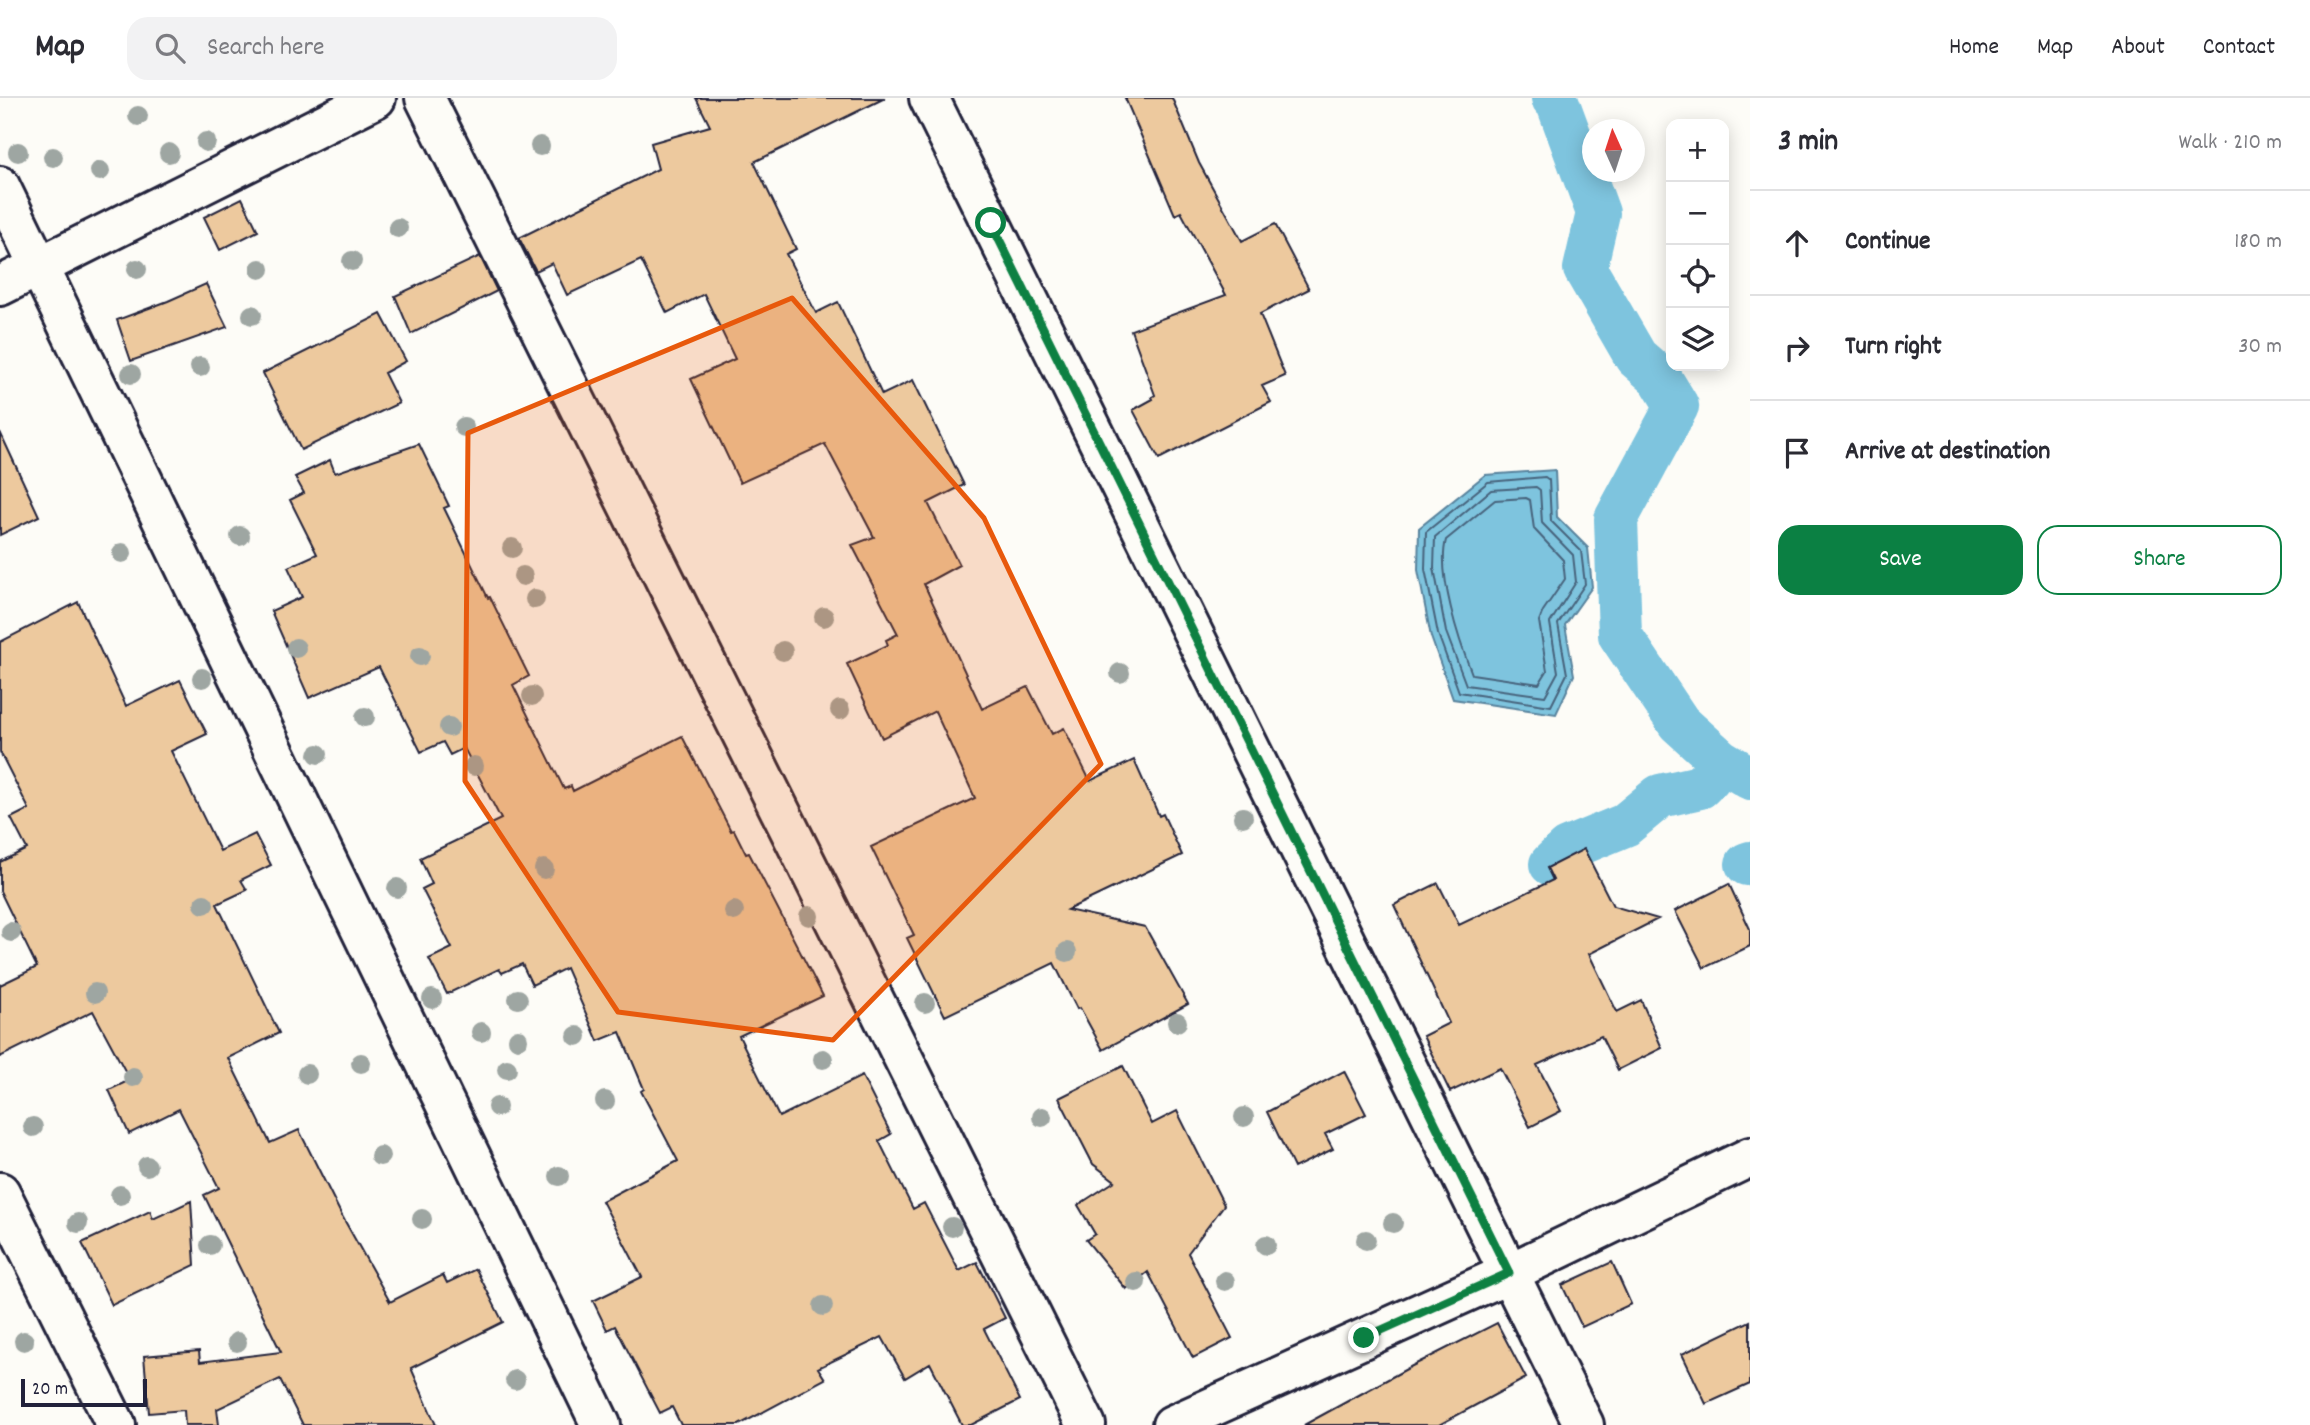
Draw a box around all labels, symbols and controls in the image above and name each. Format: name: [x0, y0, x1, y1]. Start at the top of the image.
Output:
search box: [127, 17, 617, 80]
text: Map: [35, 25, 85, 72]
icon: search: [151, 29, 189, 67]
text: Search here: [207, 30, 325, 67]
text: Home: [1949, 31, 1999, 65]
text: Map: [2037, 31, 2073, 65]
text: About: [2111, 31, 2165, 65]
text: Contact: [2203, 31, 2275, 65]
north arrow: [1582, 119, 1645, 182]
map controls: [1666, 119, 1729, 371]
button: +: [1666, 119, 1729, 182]
text: 3 min: [1778, 122, 1838, 165]
text: Walk · 210 m: [2179, 127, 2282, 160]
button: −: [1666, 182, 1729, 245]
route start: [975, 207, 1006, 238]
icon: ahead: [1778, 224, 1816, 262]
text: Continue: [1845, 224, 1930, 261]
text: 180 m: [2234, 226, 2282, 259]
button: locate: [1666, 245, 1729, 308]
button: layers: [1666, 308, 1729, 371]
icon: right: [1778, 329, 1816, 367]
text: Turn right: [1845, 329, 1942, 366]
text: 30 m: [2238, 331, 2282, 364]
icon: arrive: [1778, 434, 1816, 472]
text: Arrive at destination: [1845, 434, 2050, 471]
button: Save: [1778, 525, 2023, 595]
button: Share: [2037, 525, 2282, 595]
route end: [1348, 1322, 1379, 1353]
scale bar: [21, 1376, 147, 1408]
text: 20 m: [32, 1377, 68, 1404]

